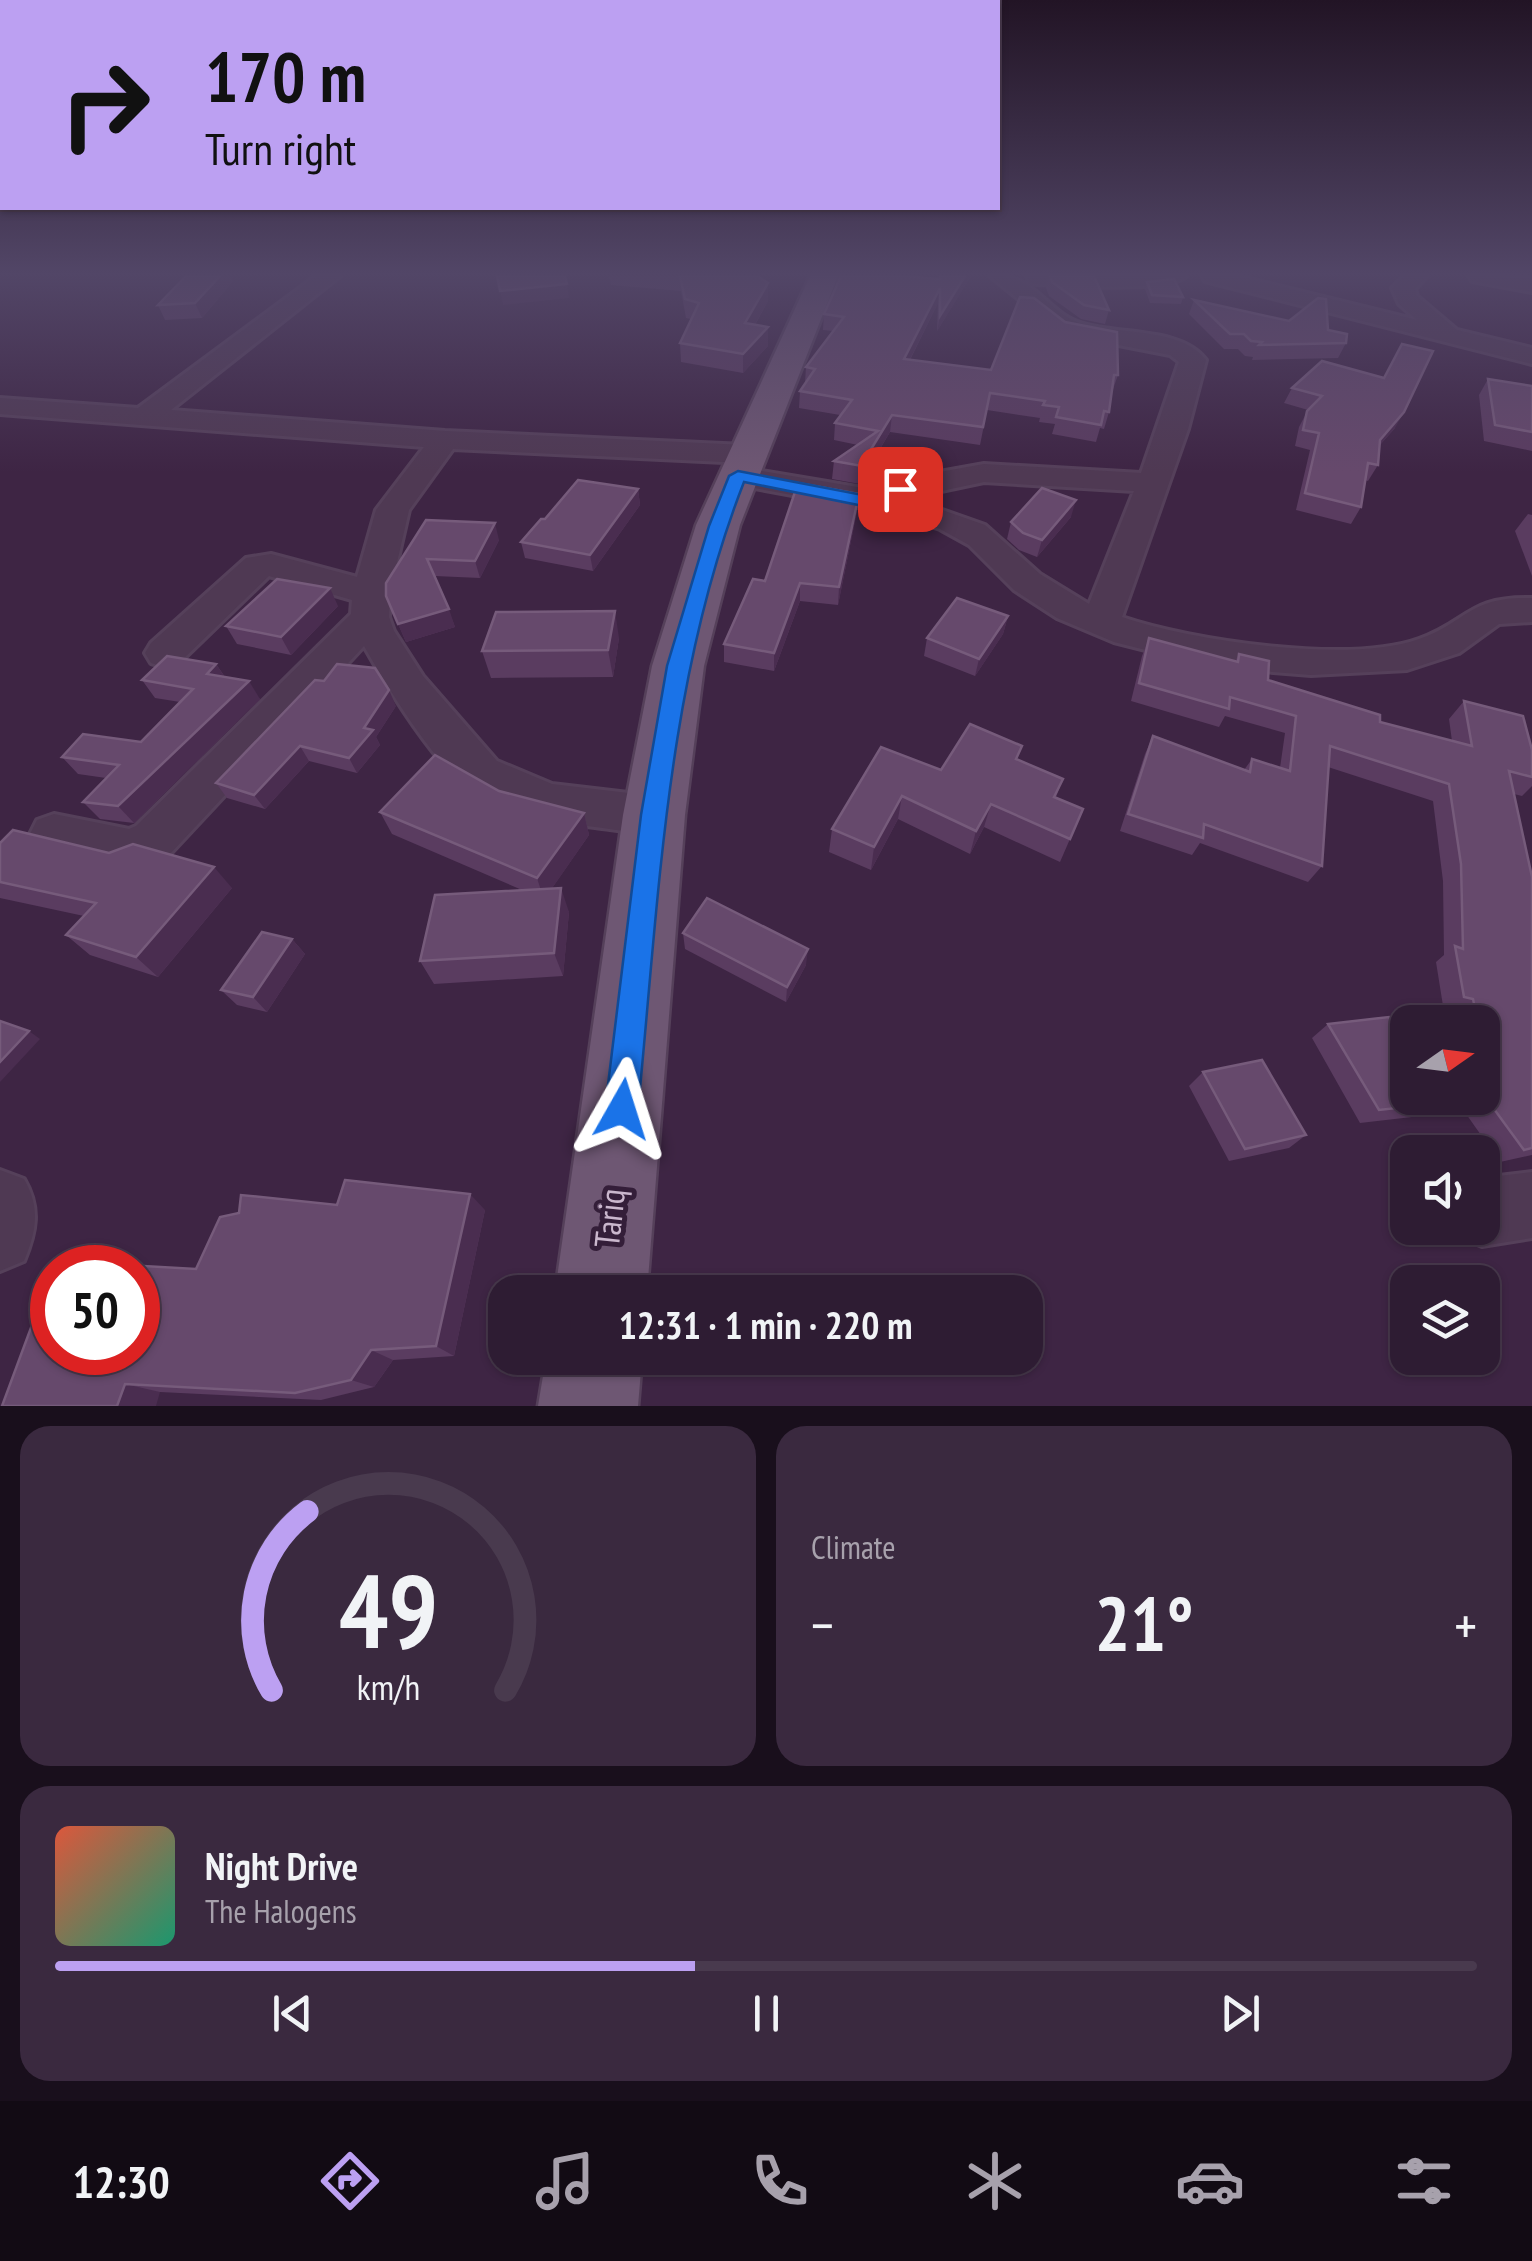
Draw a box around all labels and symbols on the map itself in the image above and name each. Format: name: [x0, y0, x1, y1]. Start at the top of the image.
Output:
pin: [858, 447, 943, 532]
north arrow: [1390, 1005, 1500, 1115]
position arrow: [570, 1057, 674, 1161]
street label: Tariq: [583, 1186, 635, 1250]
speed limit sign: 50: [30, 1245, 160, 1375]

